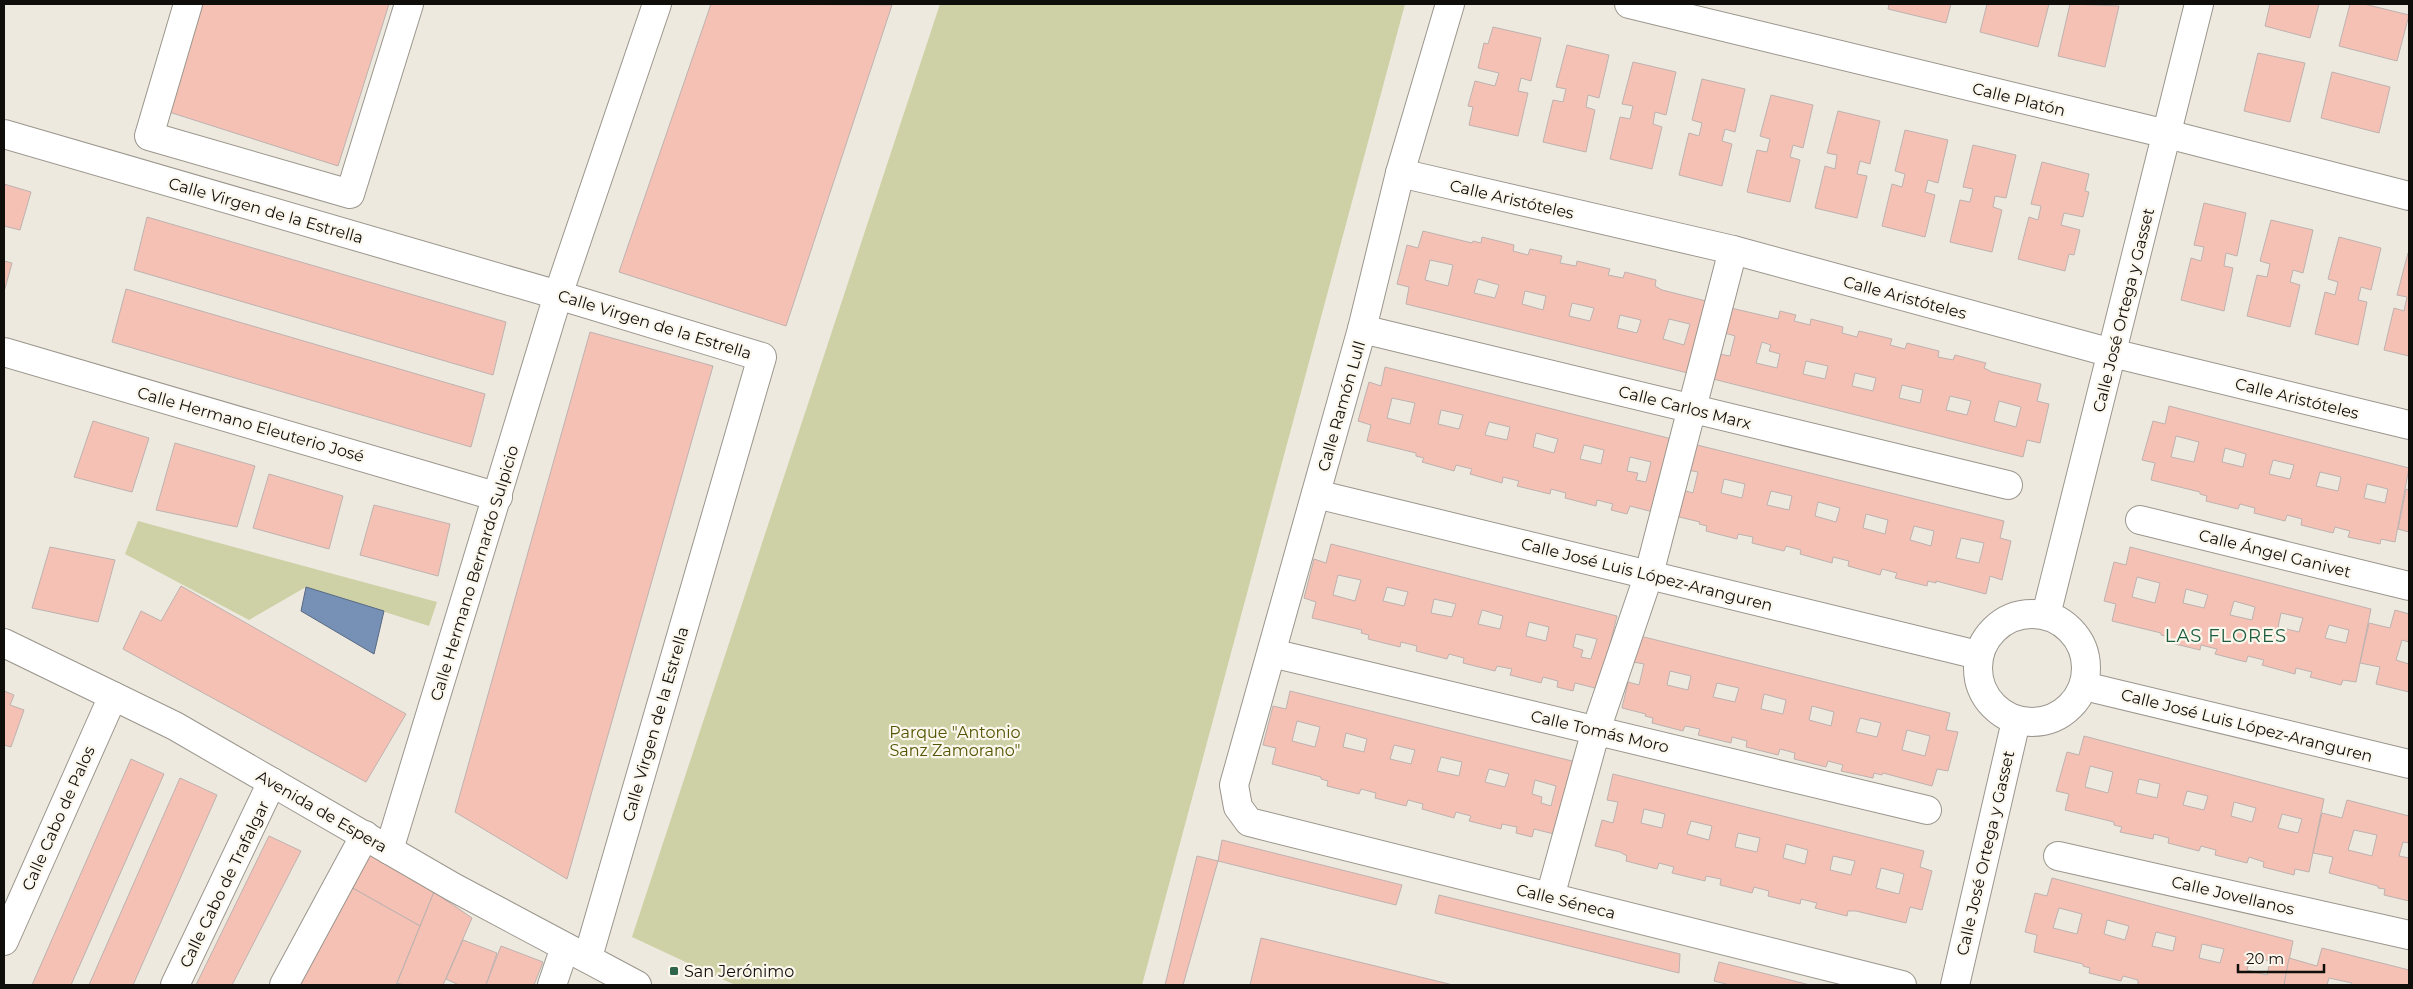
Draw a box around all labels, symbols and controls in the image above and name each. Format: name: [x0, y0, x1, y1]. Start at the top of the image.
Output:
street label: Calle Platón: [1970, 79, 2067, 120]
street label: Calle Virgen de la Estrella: [166, 174, 365, 247]
street label: Calle Aristóteles: [1448, 176, 1576, 223]
street label: Calle José Ortega y Gasset: [2089, 206, 2158, 414]
street label: Calle Aristóteles: [1841, 272, 1969, 323]
street label: Calle Virgen de la Estrella: [556, 286, 754, 363]
street label: Calle Ramón Lull: [1314, 339, 1369, 474]
street label: Calle Aristóteles: [2233, 374, 2361, 423]
street label: Calle Carlos Marx: [1617, 382, 1754, 433]
street label: Calle Hermano Eleuterio José: [135, 383, 367, 466]
street label: Calle Hermano Bernardo Sulpicio: [426, 443, 523, 703]
street label: Calle Ángel Ganivet: [2197, 525, 2353, 582]
street label: Calle José Luis López-Aranguren: [1519, 534, 1775, 615]
street label: Calle Virgen de la Estrella: [619, 625, 692, 824]
district label: LAS FLORES: [2165, 625, 2287, 647]
street label: Calle José Luis López-Aranguren: [2119, 685, 2375, 766]
street label: Calle Tomás Moro: [1529, 706, 1671, 757]
park label: Parque "Antonio Sanz Zamorano": [889, 723, 1021, 760]
street label: Calle Cabo de Palos: [18, 743, 99, 894]
street label: Calle José Ortega y Gasset: [1953, 748, 2018, 957]
street label: Avenida de Espera: [253, 766, 390, 857]
street label: Calle Cabo de Trafalgar: [176, 798, 273, 971]
street label: Calle Jovellanos: [2169, 872, 2296, 919]
street label: Calle Séneca: [1514, 880, 1617, 923]
scale bar: [2238, 942, 2324, 974]
text: 20 m: [2246, 949, 2284, 968]
place label: San Jerónimo: [684, 962, 794, 981]
marker: San Jerónimo: [668, 965, 680, 977]

